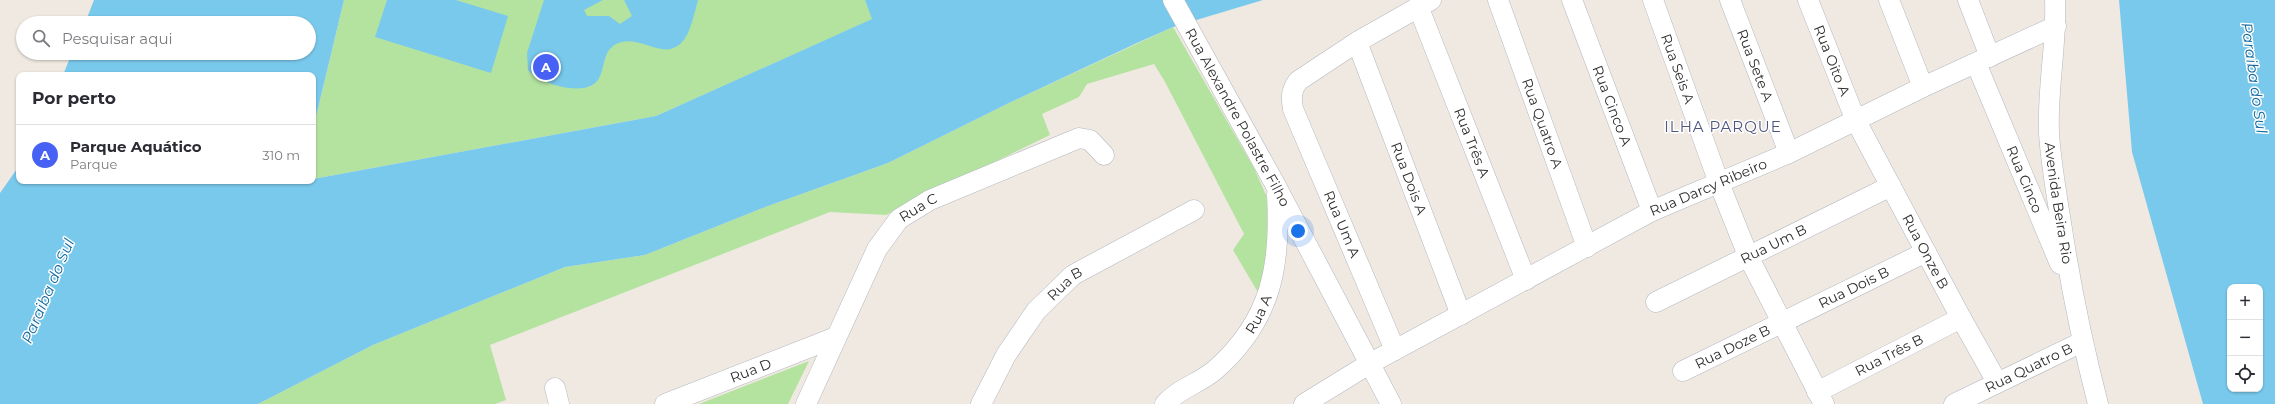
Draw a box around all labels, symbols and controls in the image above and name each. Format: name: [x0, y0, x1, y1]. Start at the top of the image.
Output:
search box: [16, 16, 316, 60]
water label: Paraiba do Sul: [2237, 21, 2272, 135]
street label: Rua Oito A: [1810, 22, 1854, 99]
street label: Rua Alexandre Polastre Filho: [1181, 25, 1294, 210]
icon: search: [30, 27, 52, 49]
street label: Rua Sete A: [1733, 27, 1778, 105]
text: Pesquisar aqui: [62, 29, 173, 48]
street label: Rua Seis A: [1657, 31, 1699, 107]
pin: A: [533, 52, 559, 82]
street label: Rua Cinco A: [1589, 63, 1636, 149]
street label: Rua Quatro A: [1518, 76, 1567, 172]
text: Por perto: [32, 88, 116, 108]
street label: Rua Três A: [1450, 105, 1494, 181]
district label: ILHA PARQUE: [1664, 117, 1782, 136]
text: Parque Aquático: [70, 137, 202, 156]
street label: Rua Dois A: [1387, 140, 1431, 218]
street label: Avenida Beira Rio: [2041, 142, 2077, 266]
street label: Rua Cinco: [2003, 143, 2047, 216]
text: A: [40, 147, 50, 163]
text: 310 m: [262, 147, 300, 163]
street label: Rua Darcy Ribeiro: [1647, 154, 1770, 220]
text: Parque: [70, 156, 117, 172]
street label: Rua Um A: [1320, 188, 1365, 261]
street label: Rua C: [896, 189, 940, 226]
street label: Rua Onze B: [1898, 211, 1953, 292]
street label: Rua Um B: [1737, 220, 1810, 268]
your location: [1288, 221, 1308, 241]
water label: Paraiba do Sul: [17, 236, 78, 346]
street label: Rua Dois B: [1815, 262, 1892, 312]
street label: Rua B: [1043, 263, 1085, 304]
map controls: [2227, 284, 2263, 392]
button: +: [2227, 284, 2263, 320]
street label: Rua A: [1241, 291, 1276, 337]
button: −: [2227, 320, 2263, 356]
street label: Rua Doze B: [1692, 321, 1773, 373]
street label: Rua Três B: [1852, 330, 1926, 380]
street label: Rua Quatro B: [1982, 339, 2075, 397]
street label: Rua D: [727, 354, 774, 387]
button: locate: [2227, 356, 2263, 392]

